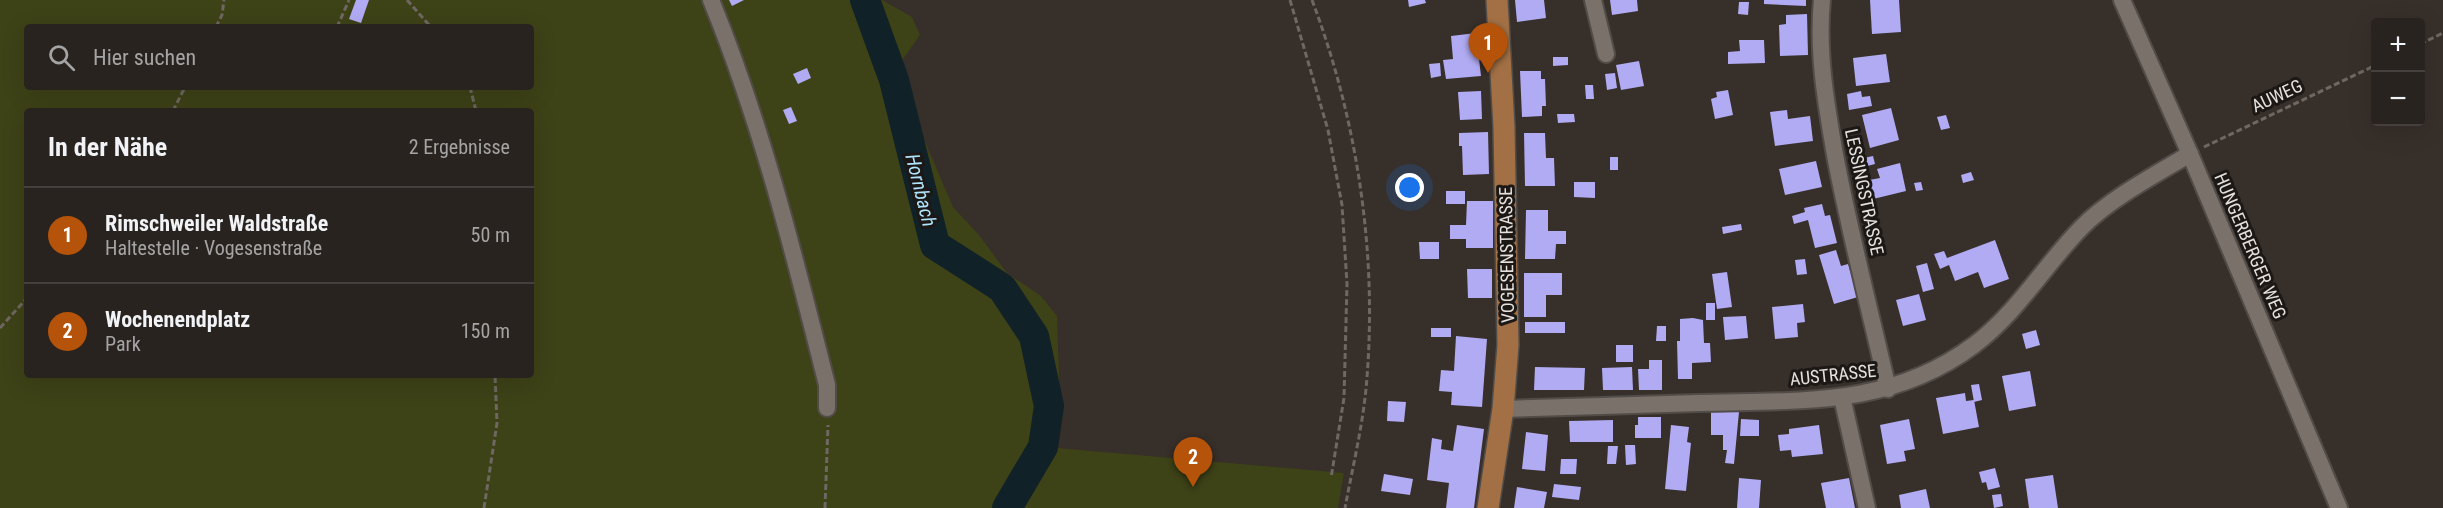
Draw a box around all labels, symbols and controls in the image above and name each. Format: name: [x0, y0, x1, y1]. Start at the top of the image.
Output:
map controls: [2371, 18, 2425, 126]
button: +: [2371, 18, 2425, 72]
pin: 1: [1468, 23, 1508, 73]
search box: [24, 24, 534, 90]
icon: search: [45, 41, 78, 74]
text: Hier suchen: [93, 45, 196, 70]
button: −: [2371, 72, 2425, 126]
street label: AUWEG: [2248, 75, 2306, 116]
street label: LESSINGSTRASSE: [1841, 127, 1888, 257]
text: In der Nähe: [48, 132, 167, 162]
text: 2 Ergebnisse: [409, 135, 510, 159]
water label: Hornbach: [900, 151, 942, 229]
street label: HUNGERBERGER WEG: [2210, 170, 2291, 322]
your location: [1395, 173, 1424, 202]
street label: VOGESENSTRASSE: [1495, 187, 1518, 323]
text: Rimschweiler Waldstraße: [105, 211, 328, 236]
text: 1: [62, 223, 73, 247]
text: 50 m: [471, 223, 510, 247]
text: Haltestelle · Vogesenstraße: [105, 236, 322, 260]
text: Wochenendplatz: [105, 307, 250, 332]
text: 2: [62, 319, 73, 343]
text: 150 m: [461, 319, 510, 343]
text: Park: [105, 332, 141, 356]
street label: AUSTRASSE: [1789, 360, 1877, 389]
pin: 2: [1174, 438, 1212, 487]

